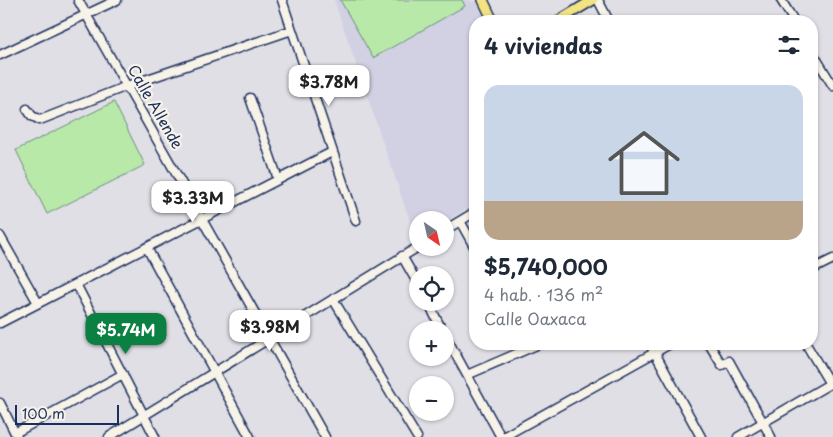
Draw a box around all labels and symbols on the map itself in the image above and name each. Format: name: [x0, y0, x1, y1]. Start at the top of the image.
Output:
street label: Calle Allende: [123, 60, 190, 153]
pin: $3.78M: [288, 64, 370, 107]
pin: $3.33M: [152, 180, 234, 223]
north arrow: [409, 211, 454, 256]
pin: $3.98M: [229, 310, 311, 352]
pin: $5.74M: [85, 312, 167, 355]
scale bar: [15, 402, 119, 425]

